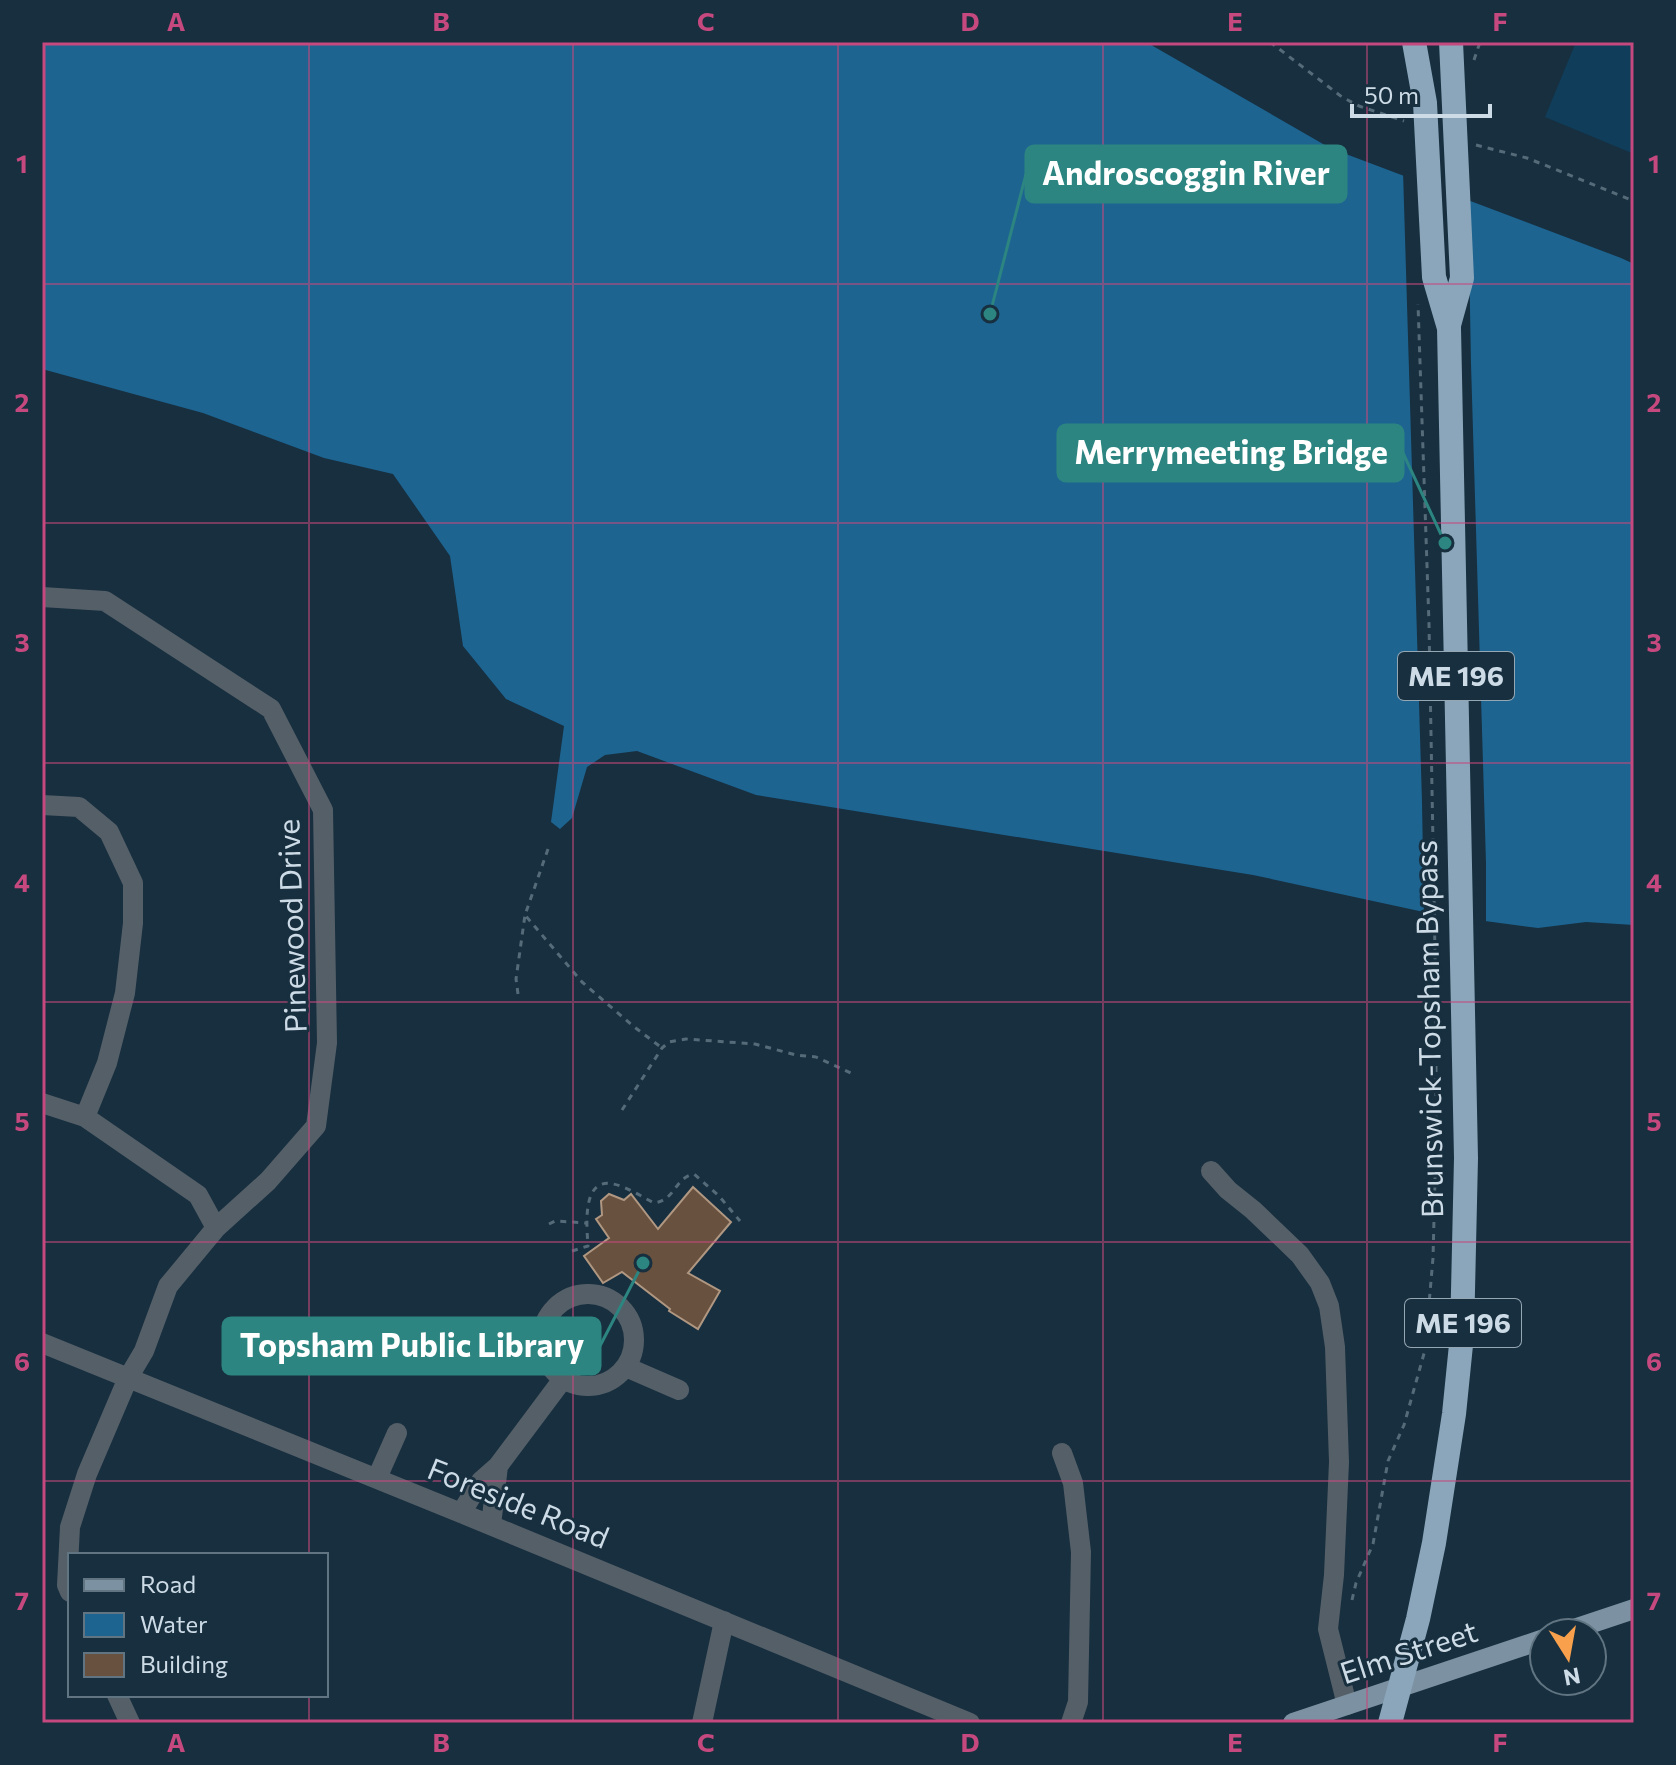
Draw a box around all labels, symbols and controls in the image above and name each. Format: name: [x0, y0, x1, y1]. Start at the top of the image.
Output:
text: A: [167, 5, 186, 36]
text: B: [432, 5, 450, 36]
text: C: [697, 5, 715, 36]
text: D: [960, 5, 980, 36]
text: E: [1227, 5, 1243, 36]
text: F: [1492, 5, 1508, 36]
scale bar: [1352, 68, 1490, 118]
text: 50 m: [1364, 80, 1419, 109]
callout: Androscoggin River: [1026, 146, 1346, 202]
text: 1: [16, 147, 28, 178]
text: 1: [1648, 147, 1660, 178]
text: Androscoggin River: [1042, 152, 1330, 192]
text: 2: [15, 386, 29, 417]
text: 2: [1647, 386, 1661, 417]
callout: Merrymeeting Bridge: [1058, 425, 1403, 481]
text: Merrymeeting Bridge: [1074, 431, 1388, 471]
text: 3: [14, 626, 30, 657]
text: 3: [1646, 626, 1662, 657]
road number: ME 196: [1398, 652, 1514, 700]
street label: Pinewood Drive: [268, 818, 313, 1034]
street label: Brunswick-Topsham Bypass: [1406, 840, 1449, 1218]
text: 4: [14, 866, 30, 897]
text: 4: [1646, 866, 1662, 897]
text: 5: [14, 1105, 30, 1136]
text: 5: [1646, 1105, 1662, 1136]
road number: ME 196: [1405, 1299, 1521, 1347]
callout: Topsham Public Library: [223, 1318, 600, 1374]
text: Topsham Public Library: [240, 1324, 585, 1364]
text: 6: [14, 1345, 30, 1376]
text: 6: [1646, 1345, 1662, 1376]
street label: Foreside Road: [423, 1449, 615, 1555]
legend: [68, 1553, 328, 1697]
text: Road: [140, 1569, 196, 1598]
text: 7: [15, 1584, 29, 1615]
text: 7: [1647, 1584, 1661, 1615]
text: Water: [140, 1609, 208, 1638]
street label: Elm Street: [1335, 1611, 1482, 1690]
north arrow: [1528, 1617, 1608, 1697]
text: Building: [140, 1649, 228, 1678]
text: N: [1561, 1662, 1583, 1692]
text: A: [167, 1726, 186, 1757]
text: B: [432, 1726, 450, 1757]
text: C: [697, 1726, 715, 1757]
text: D: [960, 1726, 980, 1757]
text: E: [1227, 1726, 1243, 1757]
text: F: [1492, 1726, 1508, 1757]

